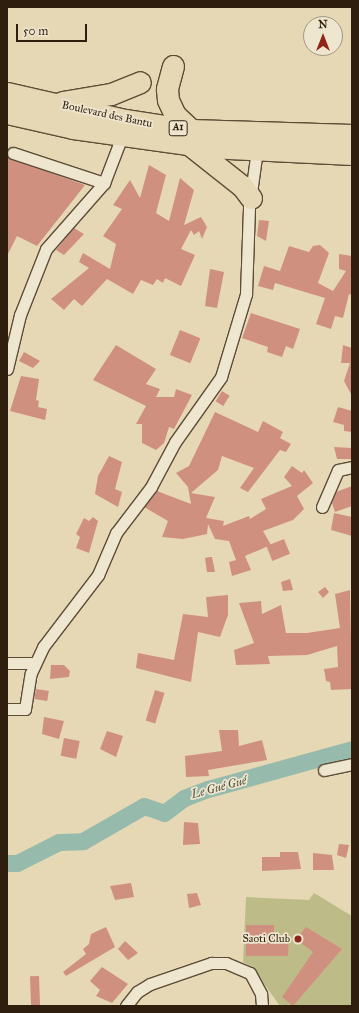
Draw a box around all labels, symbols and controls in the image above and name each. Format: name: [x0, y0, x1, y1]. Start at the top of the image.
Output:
scale bar: [18, 16, 89, 42]
north arrow: [303, 16, 343, 56]
text: N: [318, 18, 328, 31]
text: 50 m: [23, 24, 48, 38]
street label: Boulevard des Bantu: [61, 99, 153, 131]
road number: A1: [168, 120, 188, 136]
water label: Le Gué Gué: [190, 774, 248, 802]
place label: Saoti Club: [242, 932, 290, 946]
marker: Saoti Club: [293, 934, 303, 944]

